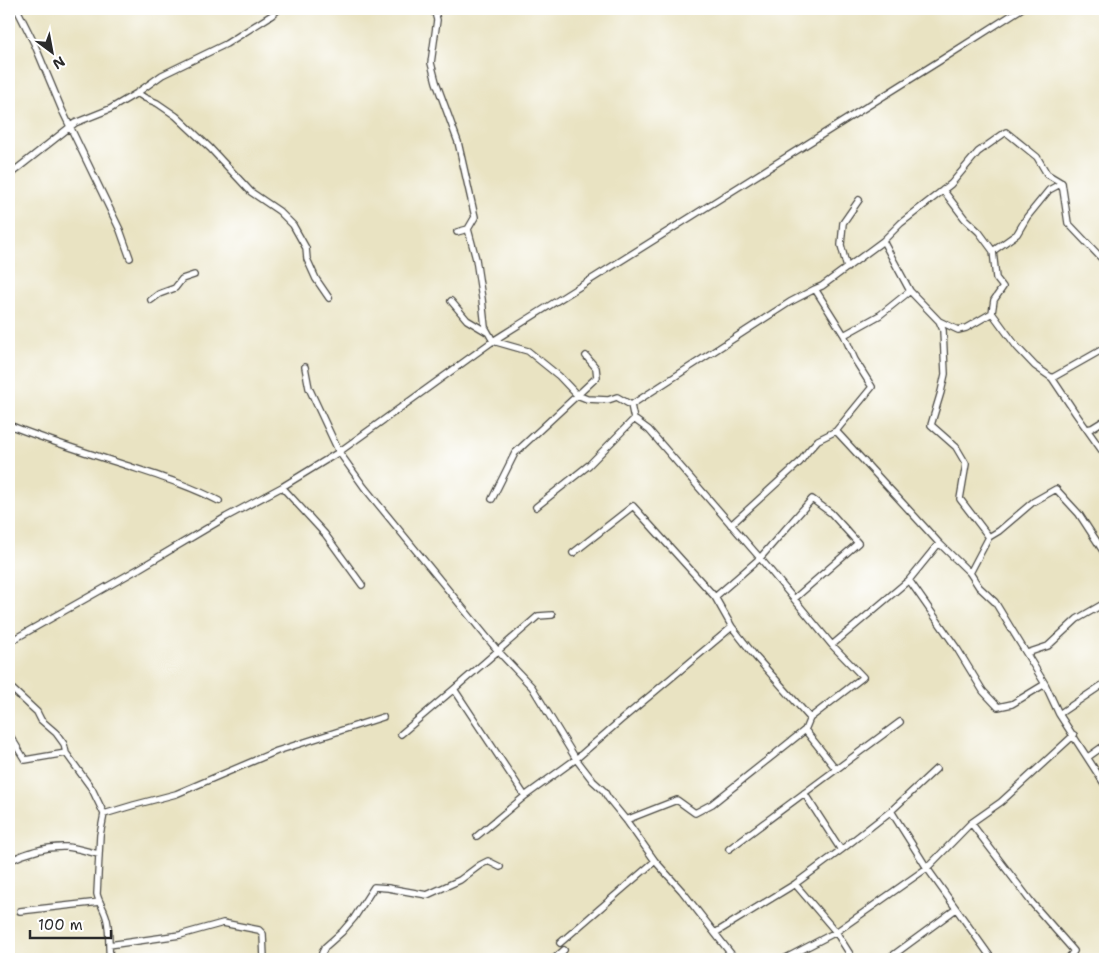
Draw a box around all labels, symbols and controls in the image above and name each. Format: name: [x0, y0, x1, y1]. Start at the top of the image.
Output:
north arrow: [28, 28, 78, 78]
text: N: [49, 52, 68, 74]
scale bar: [30, 908, 111, 940]
text: 100 m: [38, 915, 83, 935]

